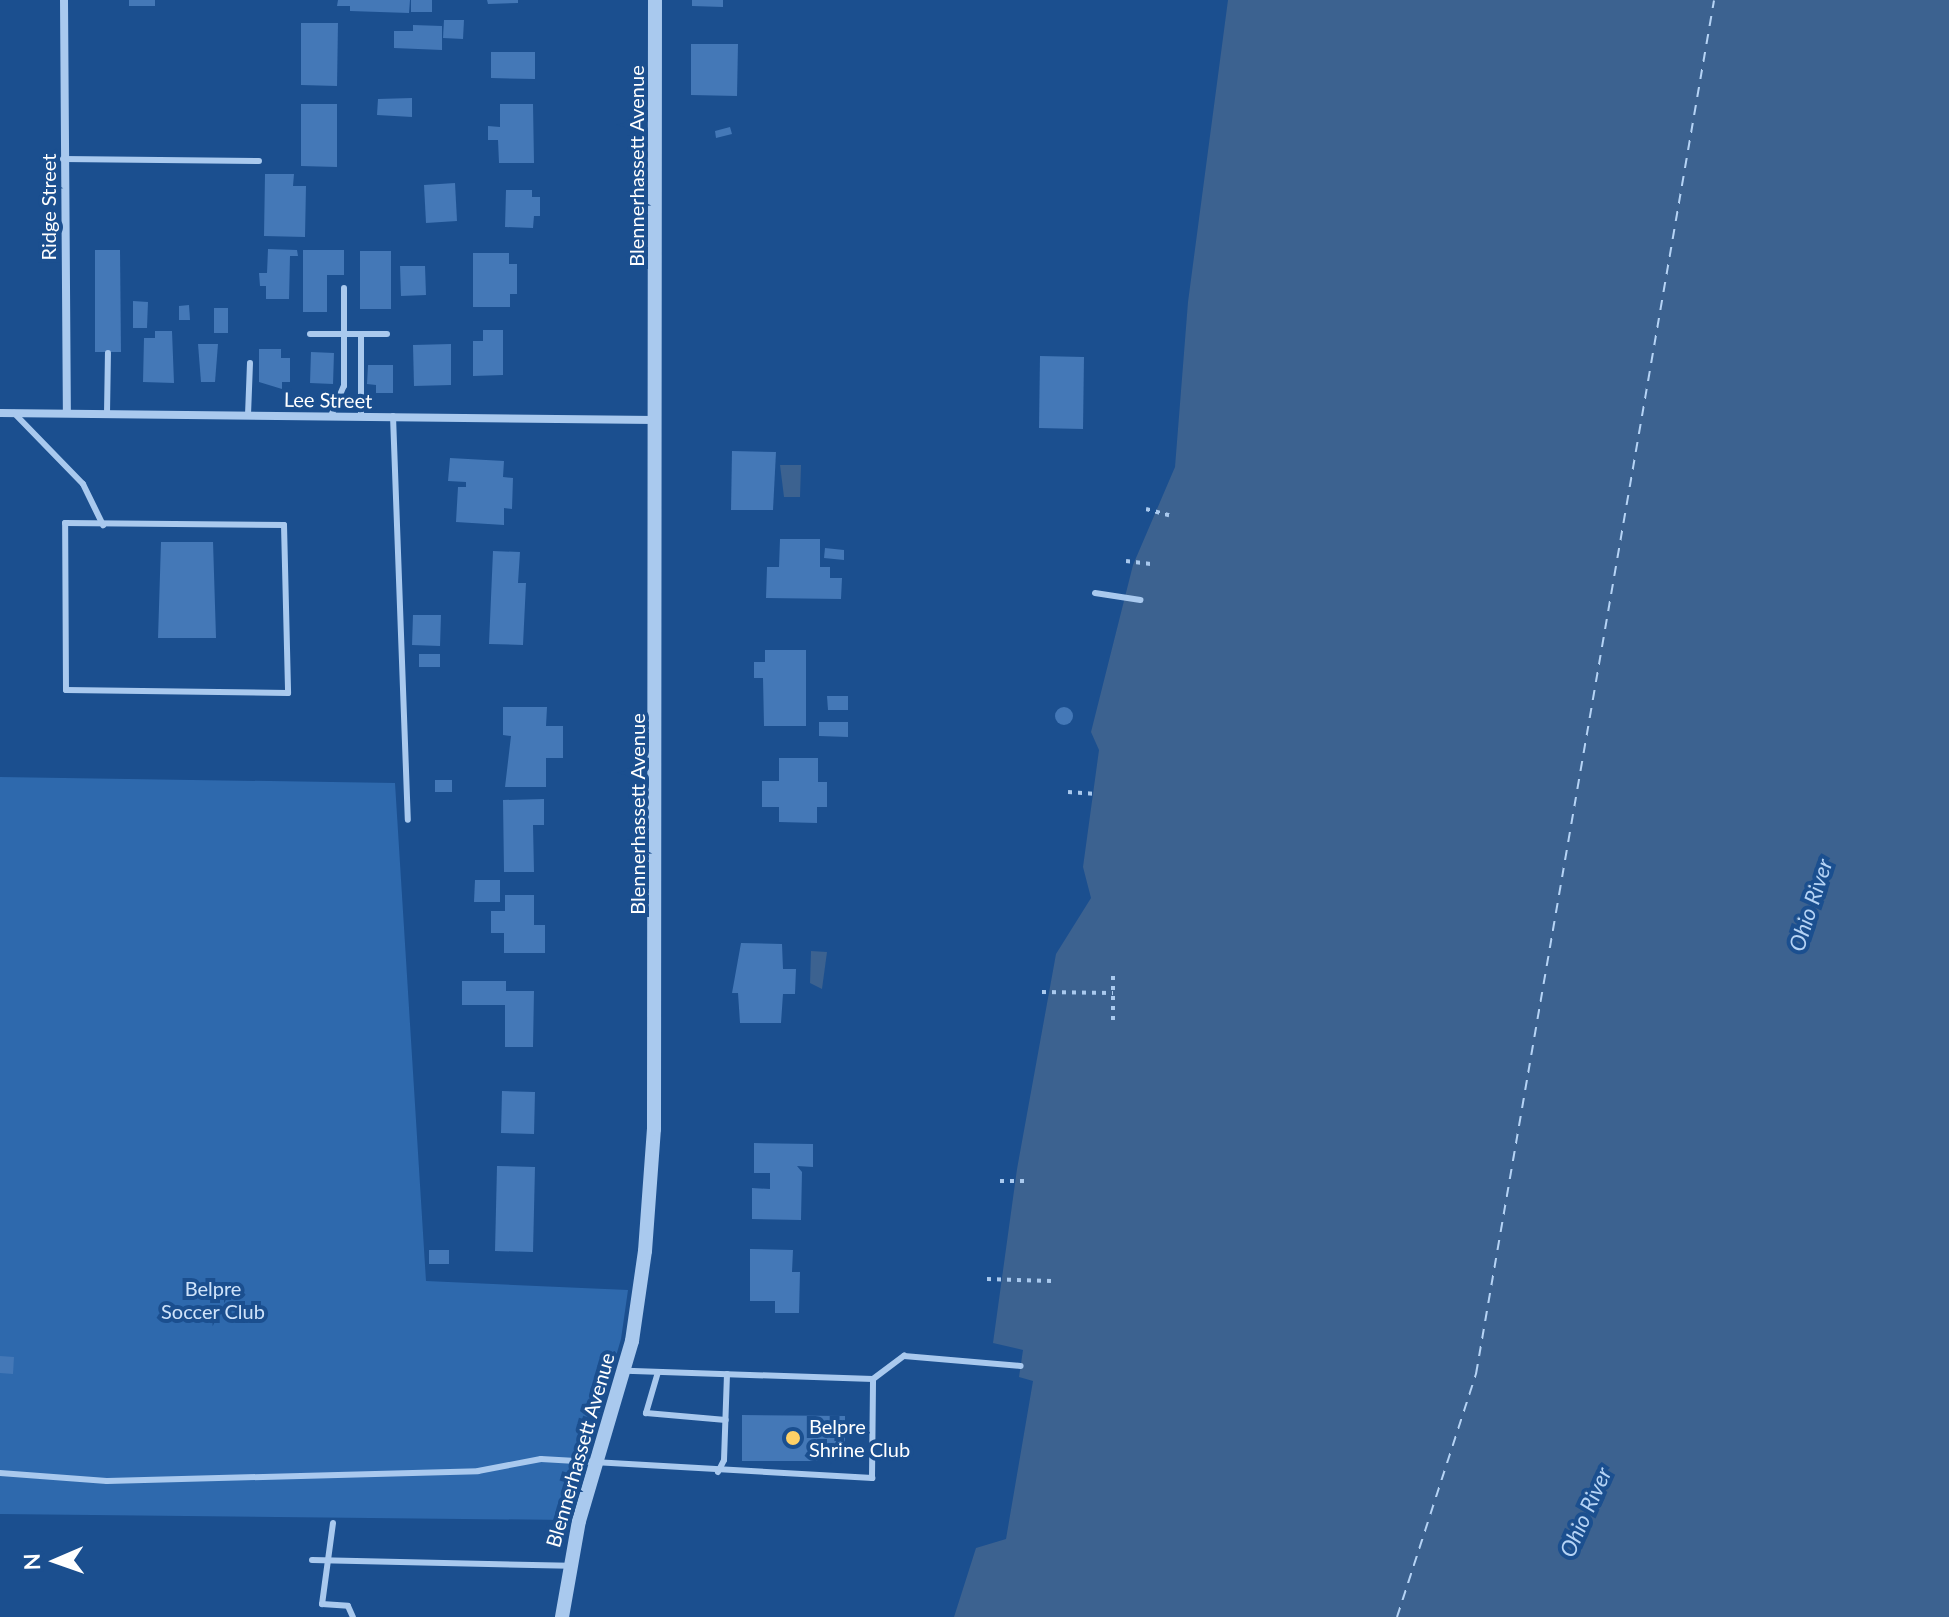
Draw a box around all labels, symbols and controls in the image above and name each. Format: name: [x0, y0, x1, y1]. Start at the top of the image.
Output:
street label: Blennerhassett Avenue: [624, 65, 648, 267]
street label: Ridge Street: [36, 154, 60, 260]
street label: Lee Street: [284, 387, 372, 413]
street label: Blennerhassett Avenue: [625, 713, 649, 915]
water label: Ohio River: [1783, 855, 1837, 955]
park label: Belpre Soccer Club: [161, 1276, 265, 1323]
street label: Blennerhassett Avenue: [541, 1350, 619, 1550]
place label: Belpre Shrine Club: [809, 1414, 910, 1461]
marker: Belpre Shrine Club: [784, 1429, 802, 1447]
water label: Ohio River: [1554, 1463, 1616, 1561]
north arrow: [16, 1521, 96, 1601]
text: N: [18, 1553, 45, 1571]

